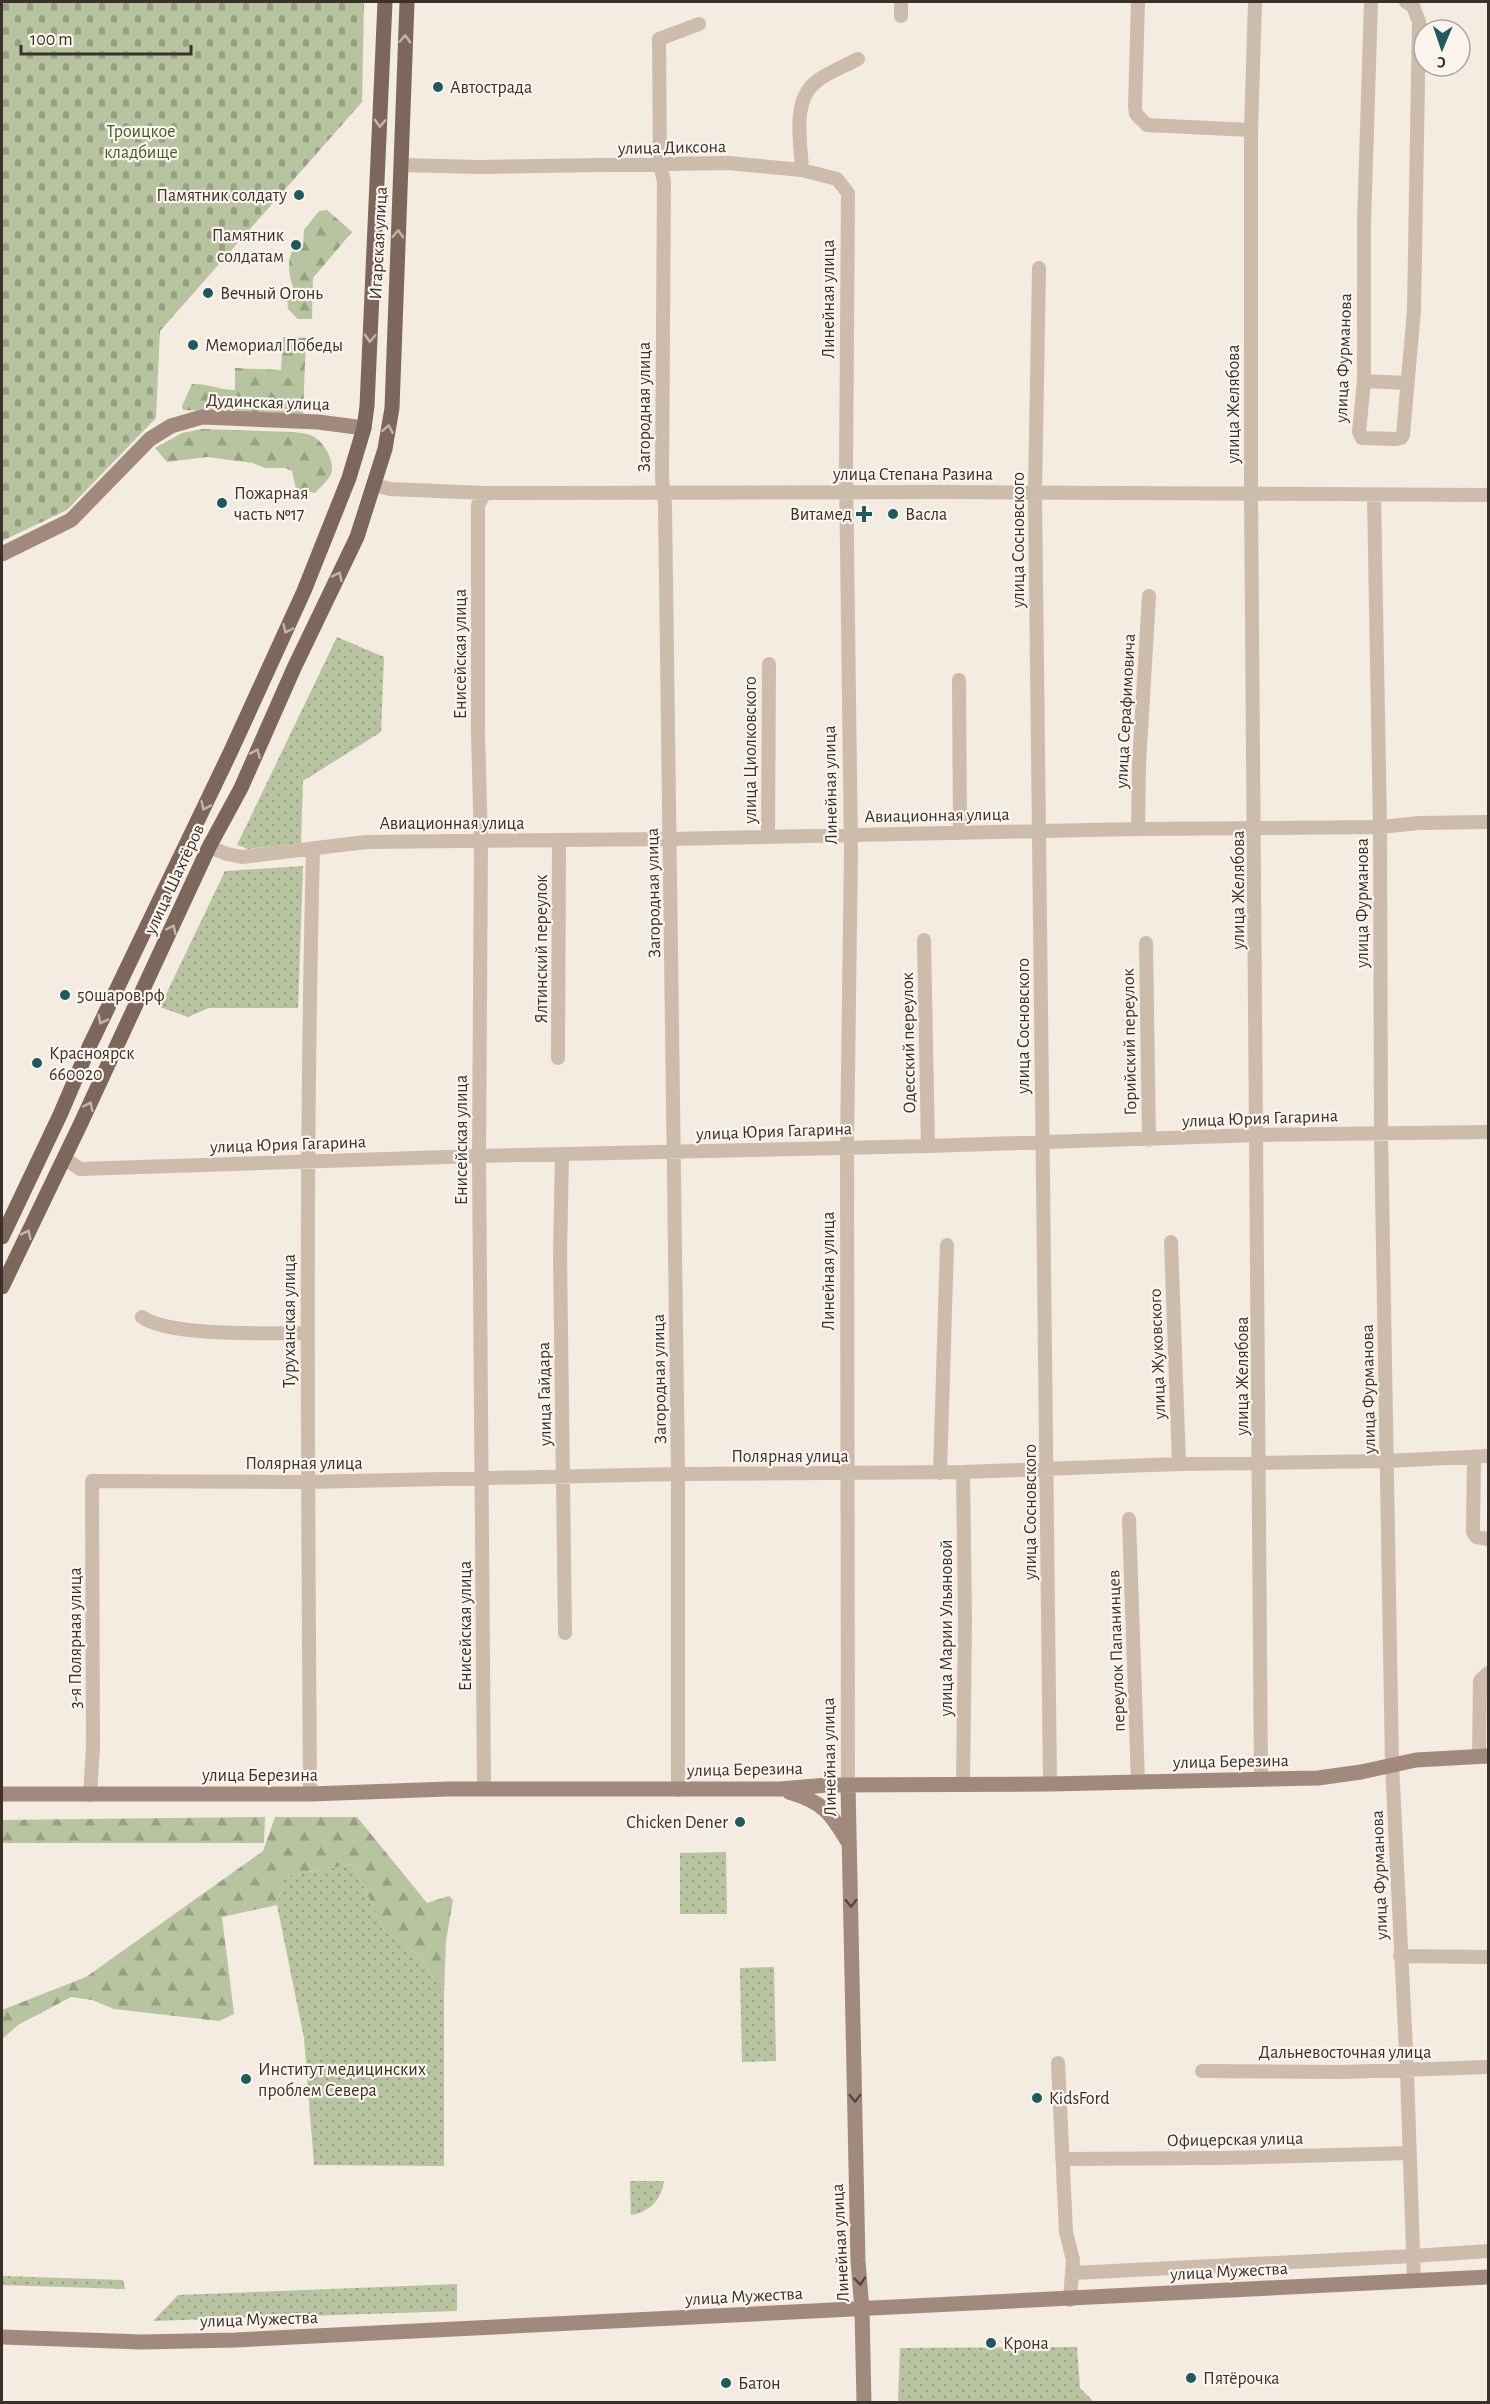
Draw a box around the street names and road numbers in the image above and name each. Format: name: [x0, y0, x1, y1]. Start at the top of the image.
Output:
street label: улица Диксона: [617, 138, 726, 158]
street label: Игарская улица: [367, 186, 391, 300]
street label: Линейная улица: [820, 239, 838, 359]
street label: улица Фурманова: [1333, 293, 1355, 424]
street label: Загородная улица: [636, 342, 654, 472]
street label: улица Желябова: [1224, 344, 1243, 465]
street label: Дудинская улица: [206, 392, 330, 414]
street label: улица Степана Разина: [832, 466, 993, 484]
street label: улица Сосновского: [1010, 472, 1028, 609]
street label: Енисейская улица: [452, 589, 470, 719]
street label: улица Серафимовича: [1113, 633, 1139, 790]
street label: улица Циолковского: [742, 676, 760, 825]
street label: Линейная улица: [821, 725, 841, 845]
street label: Авиационная улица: [864, 806, 1010, 826]
street label: Авиационная улица: [379, 815, 525, 833]
street label: улица Шахтёров: [141, 822, 208, 938]
street label: Загородная улица: [644, 828, 664, 958]
street label: улица Желябова: [1229, 830, 1248, 951]
street label: улица Фурманова: [1354, 838, 1372, 969]
street label: Ялтинский переулок: [533, 874, 551, 1023]
street label: улица Сосновского: [1015, 958, 1033, 1095]
street label: Горийский переулок: [1120, 967, 1140, 1116]
street label: Одесский переулок: [899, 971, 919, 1114]
street label: Енисейская улица: [453, 1075, 471, 1205]
street label: улица Юрия Гагарина: [1181, 1107, 1338, 1131]
street label: улица Юрия Гагарина: [695, 1120, 852, 1144]
street label: улица Юрия Гагарина: [209, 1133, 366, 1157]
street label: Линейная улица: [820, 1211, 838, 1331]
street label: Туруханская улица: [281, 1254, 299, 1388]
street label: улица Жуковского: [1147, 1288, 1169, 1421]
street label: Загородная улица: [650, 1314, 670, 1444]
street label: улица Желябова: [1233, 1316, 1252, 1437]
street label: улица Фурманова: [1359, 1324, 1379, 1455]
street label: улица Гайдара: [535, 1342, 555, 1447]
street label: улица Сосновского: [1022, 1444, 1040, 1581]
street label: Полярная улица: [731, 1448, 849, 1466]
street label: Полярная улица: [245, 1455, 363, 1473]
street label: улица Марии Ульяновой: [938, 1539, 956, 1718]
street label: Енисейская улица: [457, 1561, 475, 1691]
street label: 3-я Полярная улица: [67, 1567, 85, 1709]
street label: переулок Папанинцев: [1105, 1570, 1129, 1732]
street label: Линейная улица: [820, 1697, 840, 1817]
street label: улица Березина: [1172, 1752, 1289, 1772]
street label: улица Березина: [686, 1760, 803, 1780]
street label: улица Березина: [201, 1767, 318, 1785]
street label: улица Фурманова: [1369, 1810, 1391, 1941]
street label: Дальневосточная улица: [1259, 2044, 1431, 2062]
street label: Офицерская улица: [1167, 2130, 1303, 2150]
street label: Линейная улица: [829, 2183, 853, 2303]
street label: улица Мужества: [1169, 2260, 1288, 2284]
street label: улица Мужества: [684, 2285, 803, 2309]
street label: улица Мужества: [199, 2309, 318, 2331]

